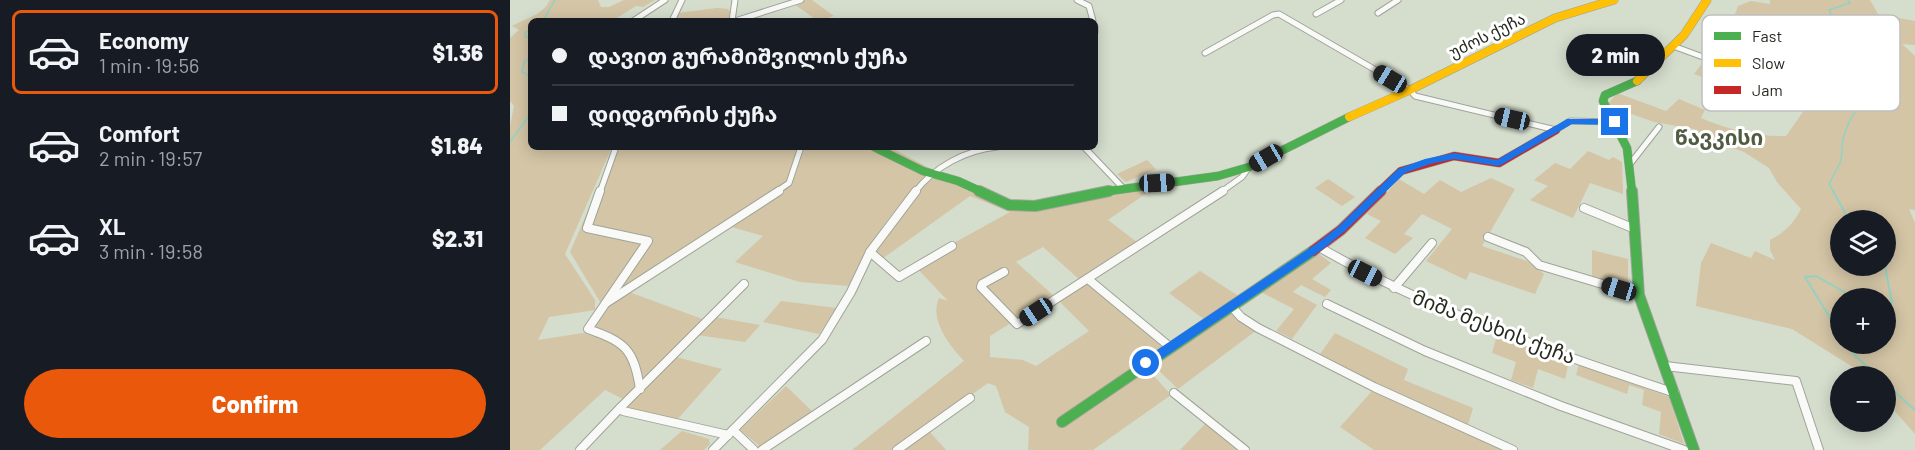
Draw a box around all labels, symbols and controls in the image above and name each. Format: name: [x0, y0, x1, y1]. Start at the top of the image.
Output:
street label: უძოს ქუჩა: [1446, 8, 1528, 62]
legend: [1702, 15, 1900, 111]
icon: car: [27, 25, 81, 79]
text: Fast: [1752, 26, 1782, 45]
text: Economy: [99, 27, 189, 53]
callout: 2 min: [1566, 35, 1664, 77]
text: $1.36: [433, 39, 483, 65]
text: დავით გურამიშვილის ქუჩა: [588, 42, 908, 68]
text: 2 min: [1591, 43, 1640, 67]
text: 1 min · 19:56: [99, 53, 199, 77]
text: Slow: [1752, 53, 1785, 72]
car: [1370, 62, 1410, 96]
text: Jam: [1752, 80, 1783, 99]
text: დიდგორის ქუჩა: [588, 100, 778, 126]
car: [1492, 106, 1532, 132]
route end: [1601, 108, 1628, 135]
icon: car: [27, 118, 81, 172]
text: Comfort: [99, 120, 180, 146]
district label: წავკისი: [1675, 124, 1763, 150]
text: $1.84: [431, 132, 483, 158]
car: [1246, 141, 1286, 175]
text: 2 min · 19:57: [99, 146, 202, 170]
car: [1139, 173, 1175, 193]
map controls: [1830, 210, 1896, 432]
button: layers: [1830, 210, 1896, 276]
icon: car: [27, 211, 81, 265]
text: XL: [99, 213, 125, 239]
text: $2.31: [432, 225, 483, 251]
text: 3 min · 19:58: [99, 239, 203, 263]
car: [1345, 257, 1385, 289]
car: [1599, 275, 1639, 303]
street label: მიშა მესხის ქუჩა: [1409, 284, 1579, 369]
button: +: [1830, 288, 1896, 354]
car: [1016, 295, 1056, 329]
route start: [1132, 349, 1159, 376]
button: −: [1830, 366, 1896, 432]
button: Confirm: [24, 369, 486, 438]

